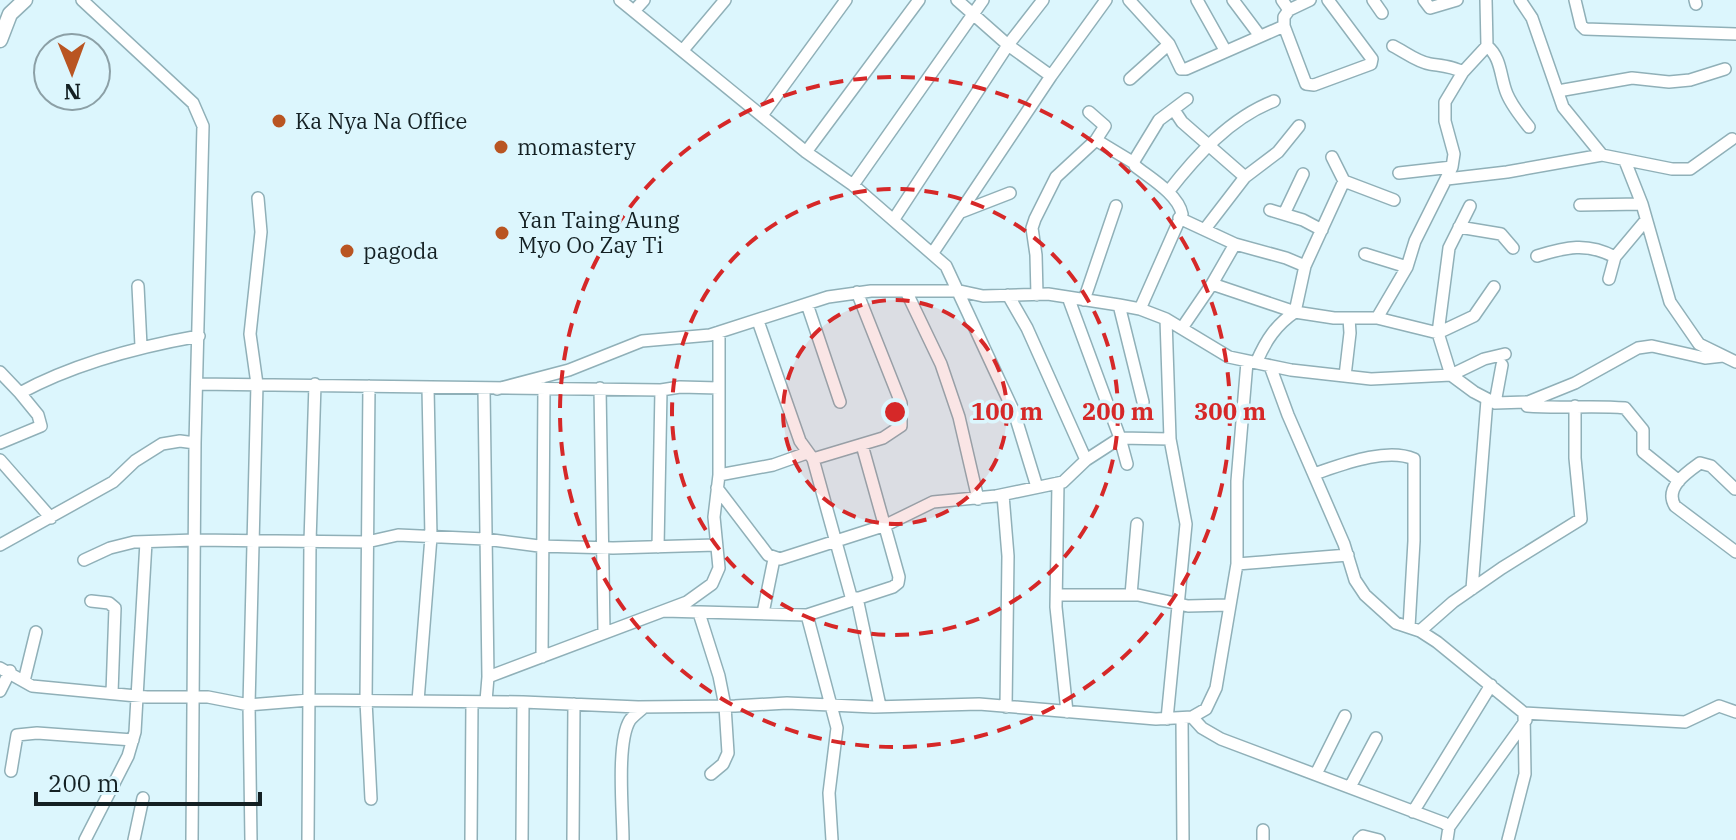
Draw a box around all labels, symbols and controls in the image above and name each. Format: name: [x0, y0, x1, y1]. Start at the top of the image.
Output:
north arrow: [32, 32, 112, 112]
text: N: [63, 78, 81, 107]
place label: Ka Nya Na Office: [295, 106, 467, 135]
marker: Ka Nya Na Office: [270, 112, 288, 130]
place label: momastery: [517, 132, 636, 161]
marker: momastery: [492, 138, 510, 156]
place label: Yan Taing Aung Myo Oo Zay Ti: [518, 205, 679, 259]
marker: Yan Taing Aung Myo Oo Zay Ti: [493, 224, 511, 242]
place label: pagoda: [363, 236, 438, 265]
marker: pagoda: [338, 242, 356, 260]
text: 100 m: [971, 395, 1043, 427]
text: 200 m: [1082, 395, 1154, 427]
text: 300 m: [1194, 395, 1266, 427]
centre of rings: [881, 398, 909, 426]
scale bar: [36, 756, 260, 806]
text: 200 m: [48, 767, 120, 799]

